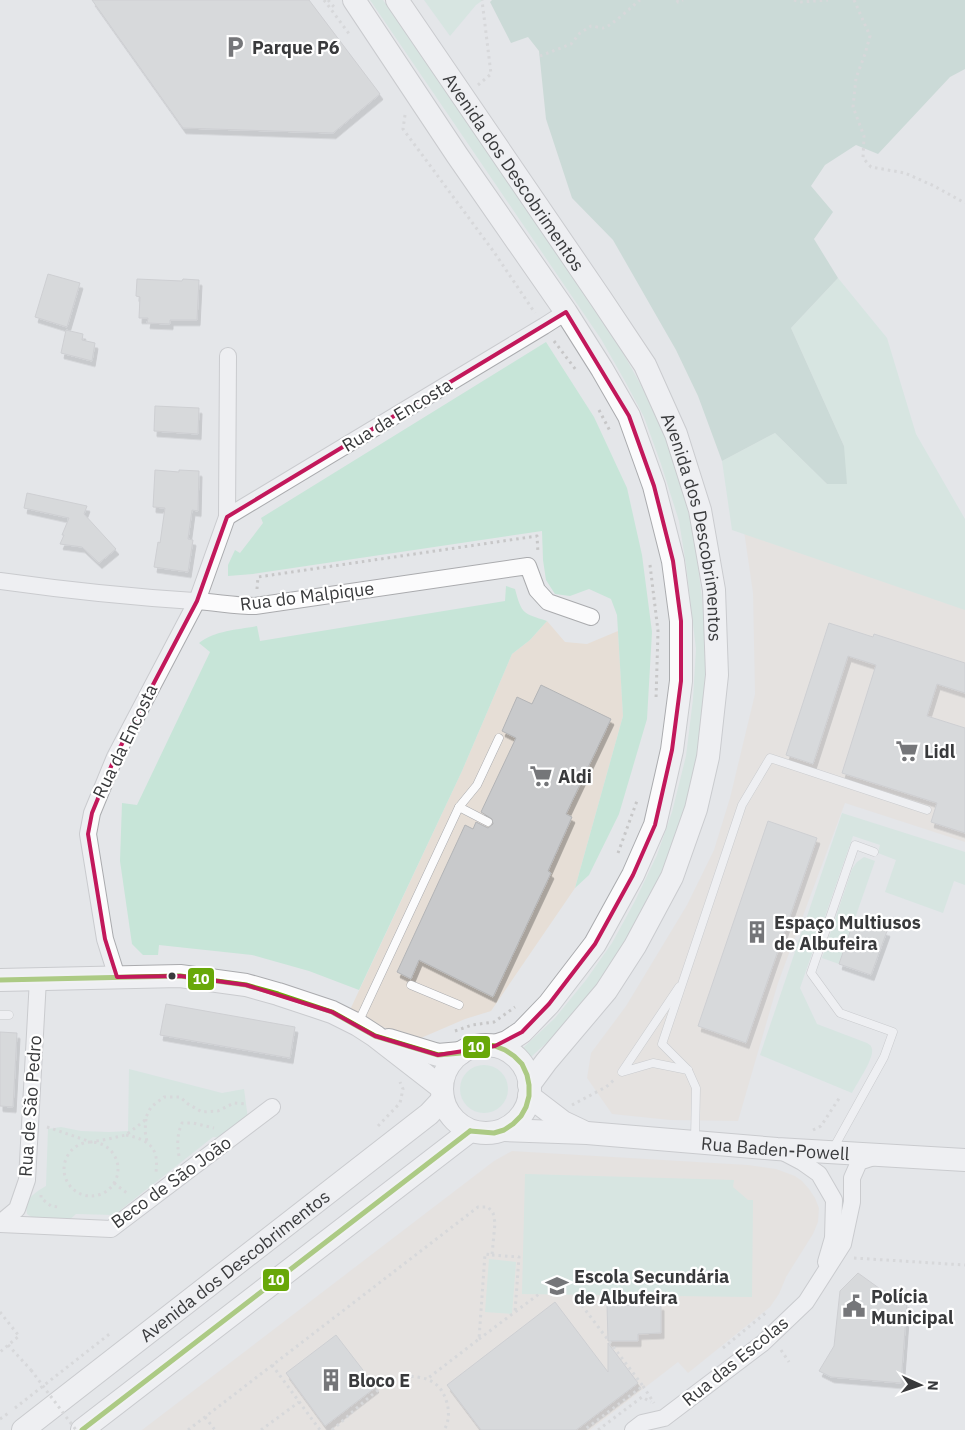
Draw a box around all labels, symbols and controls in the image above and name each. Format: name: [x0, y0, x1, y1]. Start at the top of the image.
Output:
parking icon: Parque P6: [222, 34, 248, 60]
place label: Parque P6: [252, 36, 340, 59]
street label: Avenida dos Descobrimentos: [439, 68, 590, 275]
street label: Rua da Encosta: [338, 373, 456, 457]
street label: Avenida dos Descobrimentos: [656, 409, 727, 642]
street label: Rua do Malpique: [239, 576, 376, 616]
street label: Rua da Encosta: [87, 680, 163, 802]
supermarket icon: Lidl: [894, 738, 920, 764]
place label: Lidl: [924, 740, 956, 763]
supermarket icon: Aldi: [528, 763, 554, 789]
place label: Aldi: [558, 765, 592, 788]
place label: Espaço Multiusos de Albufeira: [774, 911, 921, 955]
building icon: Espaço Multiusos de Albufeira: [744, 919, 770, 945]
line badge: 10: [187, 967, 215, 991]
text: 10: [193, 970, 209, 988]
unlabelled marker: [167, 971, 177, 981]
street label: Rua de São Pedro: [14, 1034, 46, 1178]
line badge: 10: [462, 1035, 491, 1059]
text: 10: [468, 1038, 484, 1056]
street label: Beco de São João: [106, 1131, 236, 1233]
street label: Rua Baden-Powell: [700, 1131, 850, 1165]
street label: Avenida dos Descobrimentos: [135, 1184, 334, 1347]
place label: Escola Secundária de Albufeira: [574, 1265, 729, 1309]
line badge: 10: [262, 1268, 290, 1292]
text: 10: [268, 1271, 284, 1289]
school or university icon: Escola Secundária de Albufeira: [544, 1273, 570, 1299]
place label: Polícia Municipal: [871, 1285, 954, 1329]
public building icon: Polícia Municipal: [841, 1293, 867, 1319]
street label: Rua das Escolas: [677, 1311, 793, 1411]
north arrow: [895, 1360, 945, 1410]
building icon: Bloco E: [318, 1367, 344, 1393]
place label: Bloco E: [348, 1369, 410, 1392]
text: N: [924, 1380, 942, 1391]

